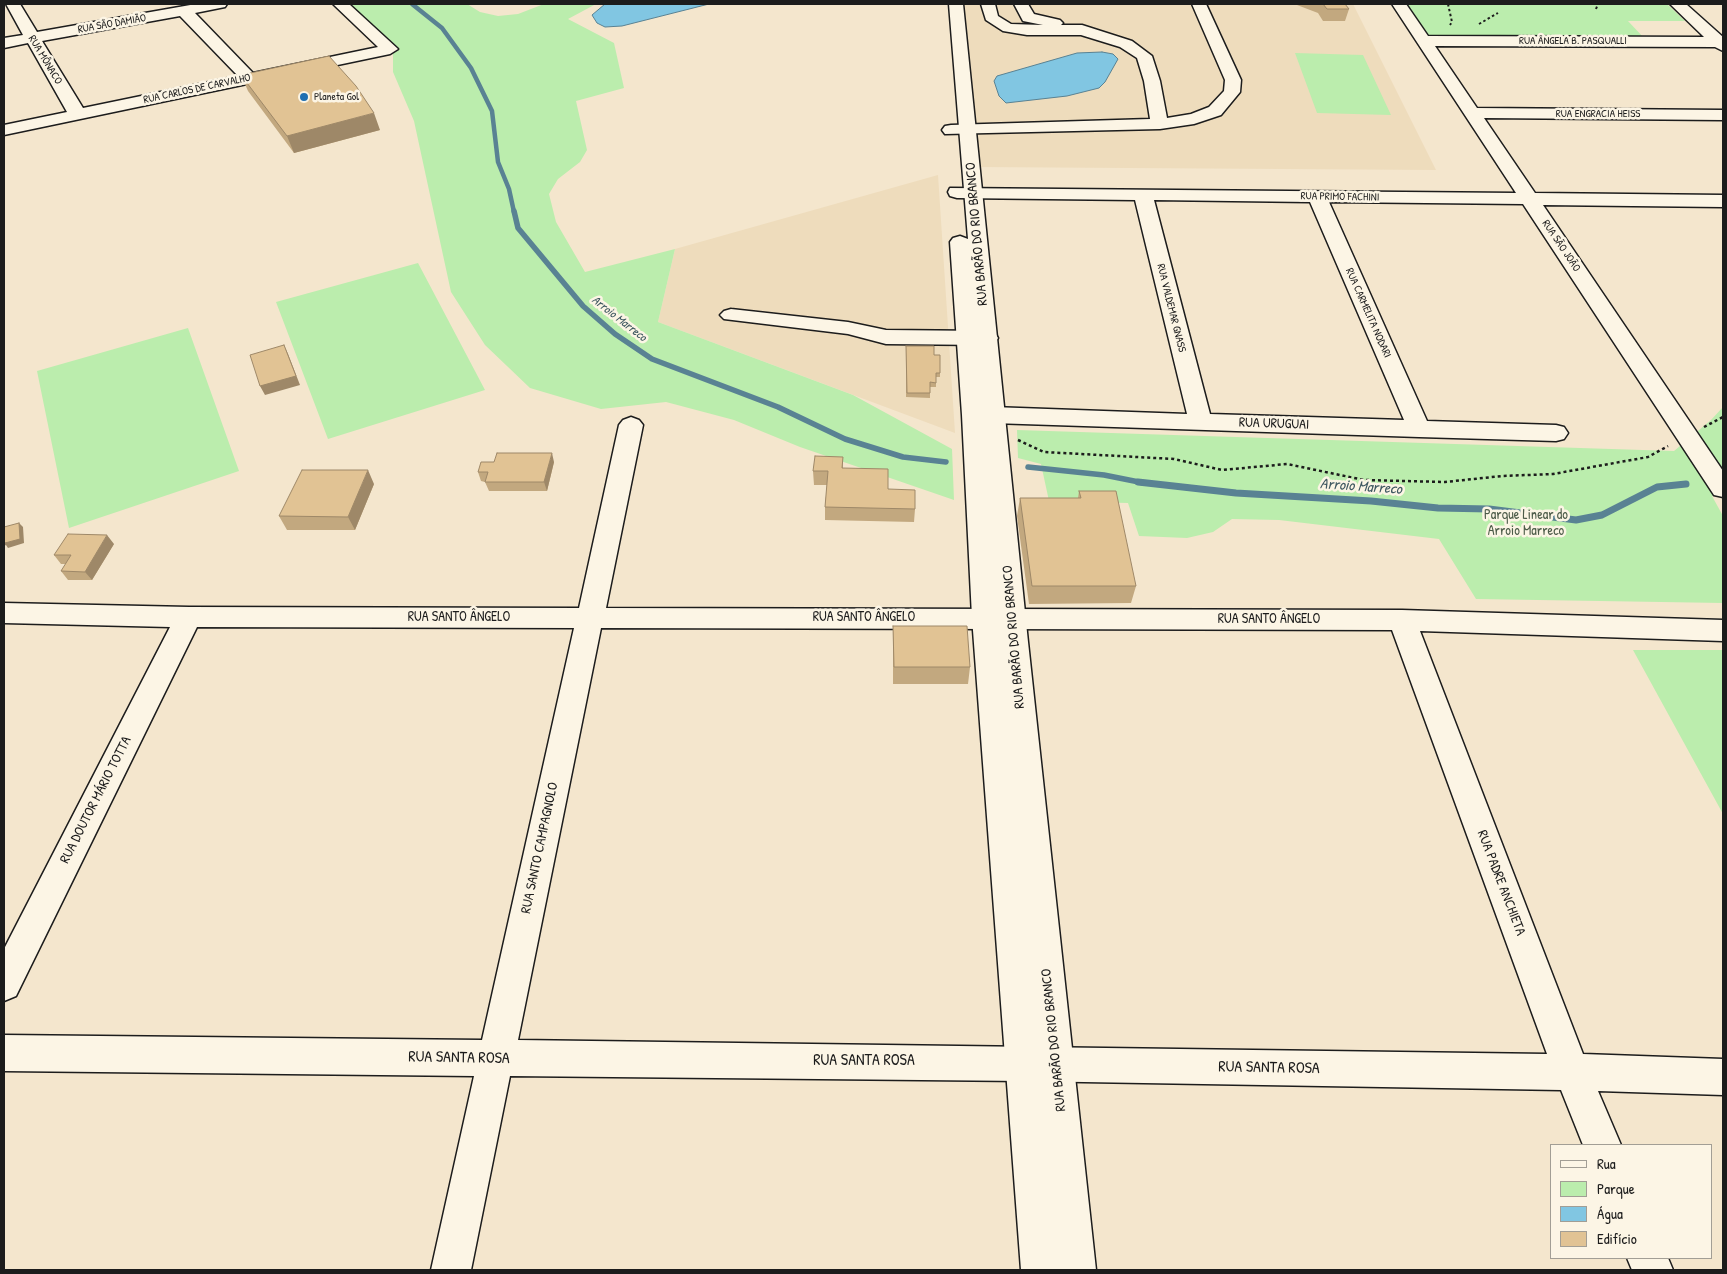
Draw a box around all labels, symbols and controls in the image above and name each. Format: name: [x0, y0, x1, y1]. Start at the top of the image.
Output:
street label: RUA SÃO DAMIÃO: [77, 11, 147, 37]
street label: RUA MÔNACO: [25, 33, 65, 87]
street label: RUA ÂNGELA B. PASQUALLI: [1519, 34, 1627, 48]
street label: RUA CARLOS DE CARVALHO: [142, 71, 252, 107]
place label: Planeta Gol: [314, 90, 359, 104]
marker: Planeta Gol: [298, 91, 310, 103]
street label: RUA ENGRACIA HEISS: [1556, 107, 1640, 121]
street label: RUA BARÃO DO RIO BRANCO: [962, 162, 992, 306]
street label: RUA PRIMO FACHINI: [1301, 190, 1379, 204]
street label: RUA SÃO JOÃO: [1539, 218, 1583, 274]
street label: RUA VALDEMAR GNASS: [1154, 262, 1188, 354]
street label: RUA CARMELITA NODARI: [1342, 266, 1394, 360]
water label: Arroio Marreco: [589, 293, 649, 345]
street label: RUA URUGUAI: [1239, 414, 1309, 434]
water label: Arroio Marreco: [1319, 475, 1403, 499]
park label: Parque Linear do Arroio Marreco: [1484, 507, 1568, 540]
street label: RUA BARÃO DO RIO BRANCO: [999, 565, 1029, 709]
street label: RUA SANTO ÂNGELO: [408, 609, 510, 625]
street label: RUA SANTO ÂNGELO: [813, 609, 915, 625]
street label: RUA SANTO ÂNGELO: [1218, 611, 1320, 627]
street label: RUA DOUTOR MÁRIO TOTTA: [57, 734, 135, 866]
street label: RUA SANTO CAMPAGNOLO: [518, 781, 562, 915]
street label: RUA PADRE ANCHIETA: [1473, 828, 1529, 938]
street label: RUA BARÃO DO RIO BRANCO: [1038, 968, 1070, 1112]
street label: RUA SANTA ROSA: [408, 1048, 510, 1068]
street label: RUA SANTA ROSA: [813, 1051, 915, 1071]
street label: RUA SANTA ROSA: [1218, 1058, 1320, 1078]
legend: [1550, 1144, 1712, 1259]
text: Rua: [1597, 1153, 1616, 1174]
text: Parque: [1597, 1178, 1635, 1199]
text: Água: [1597, 1203, 1623, 1224]
text: Edifício: [1597, 1228, 1637, 1249]

